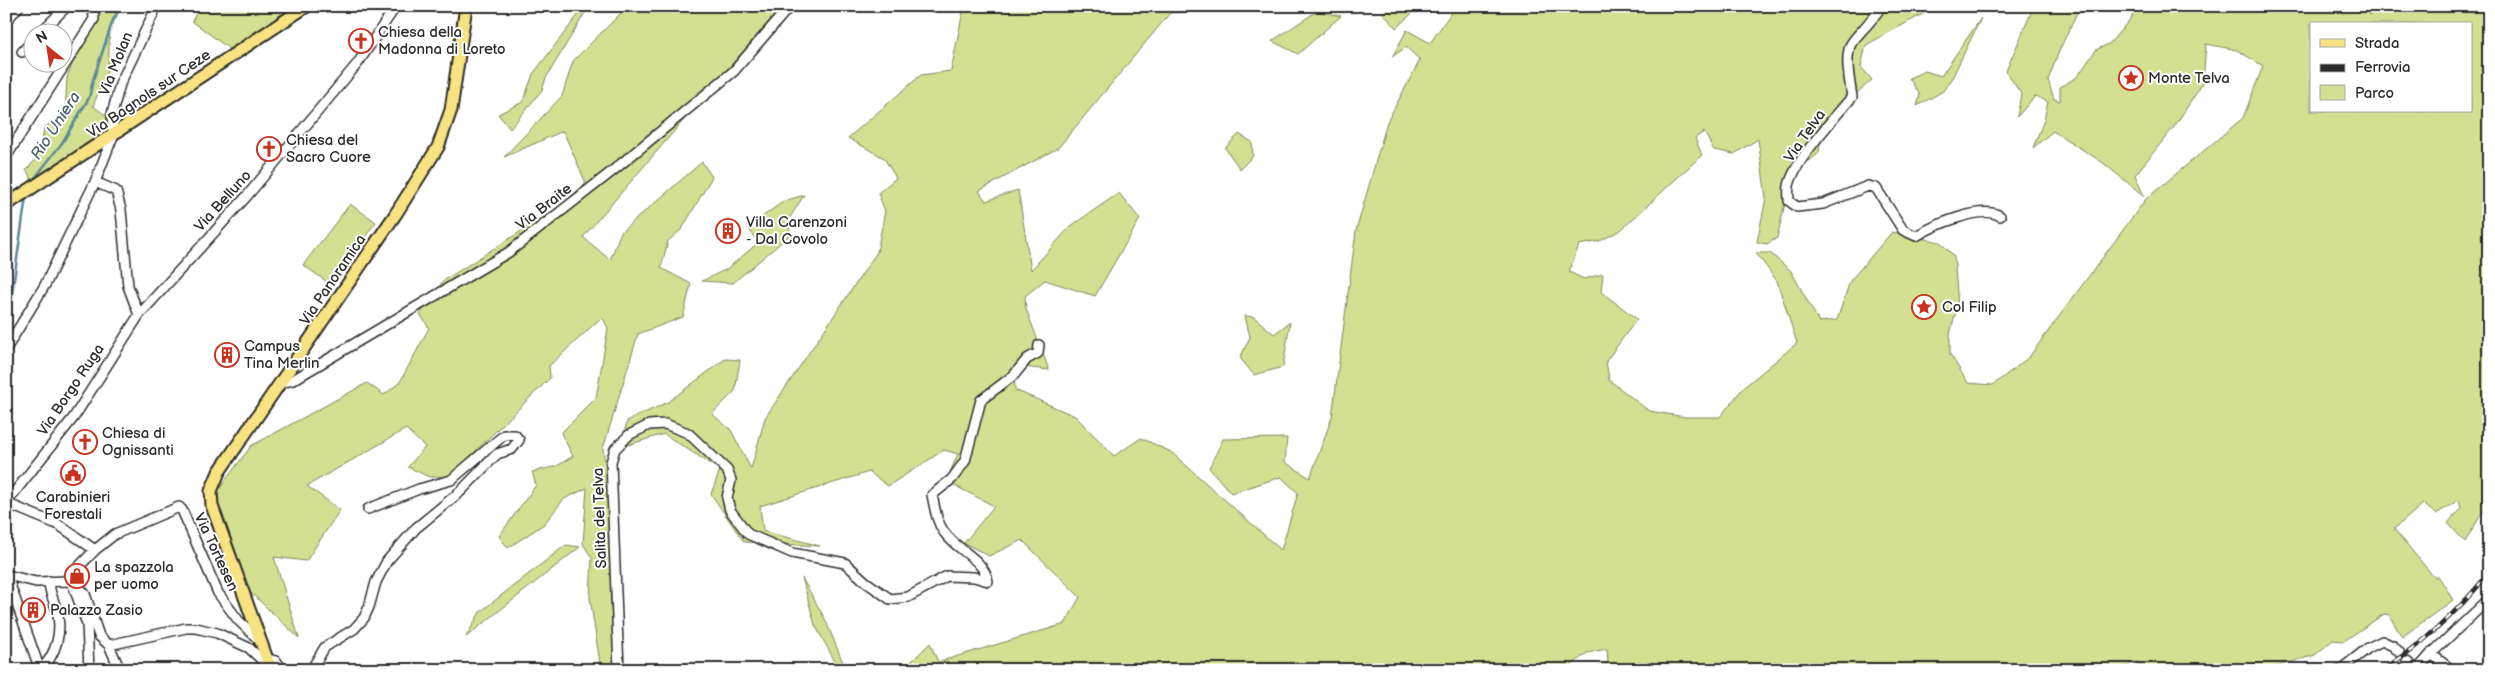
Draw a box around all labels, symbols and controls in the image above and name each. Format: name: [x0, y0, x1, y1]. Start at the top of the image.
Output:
north arrow: [22, 22, 72, 72]
legend: [2310, 22, 2472, 112]
place label: Chiesa della Madonna di Loreto: [378, 23, 506, 59]
text: N: [33, 27, 51, 47]
church icon: Chiesa della Madonna di Loreto: [348, 28, 374, 54]
street label: Via Molan: [95, 29, 137, 99]
text: Strada: [2355, 34, 2399, 53]
street label: Via Bagnols sur Ceze: [84, 45, 215, 142]
text: Ferrovia: [2355, 58, 2411, 77]
place icon: Monte Telva: [2118, 65, 2144, 91]
place label: Monte Telva: [2148, 69, 2230, 88]
text: Parco: [2355, 84, 2394, 103]
water label: Rio Uniera: [27, 89, 85, 163]
street label: Via Telva: [1780, 106, 1830, 166]
place label: Chiesa del Sacro Cuore: [286, 131, 371, 167]
church icon: Chiesa del Sacro Cuore: [256, 136, 282, 162]
street label: Via Belluno: [190, 166, 256, 236]
street label: Via Braite: [512, 179, 576, 235]
place label: Villa Carenzoni - Dal Covolo: [746, 213, 847, 249]
building icon: Villa Carenzoni - Dal Covolo: [715, 218, 741, 244]
street label: Via Panoramica: [296, 231, 370, 329]
place icon: Col Filip: [1911, 294, 1937, 320]
place label: Col Filip: [1942, 298, 1997, 317]
place label: Campus Tina Merlin: [244, 337, 320, 373]
street label: Via Borgo Ruga: [33, 340, 109, 440]
building icon: Campus Tina Merlin: [214, 342, 240, 368]
place label: Chiesa di Ognissanti: [102, 424, 174, 460]
church icon: Chiesa di Ognissanti: [72, 429, 98, 455]
public building icon: Carabinieri Forestali: [60, 460, 86, 486]
street label: Salita del Telva: [589, 467, 611, 569]
place label: Carabinieri Forestali: [36, 488, 110, 524]
street label: Via Tortesen: [190, 510, 242, 594]
place label: La spazzola per uomo: [94, 558, 174, 594]
shop icon: La spazzola per uomo: [64, 563, 90, 589]
building icon: Palazzo Zasio: [20, 597, 46, 623]
place label: Palazzo Zasio: [50, 601, 143, 620]

